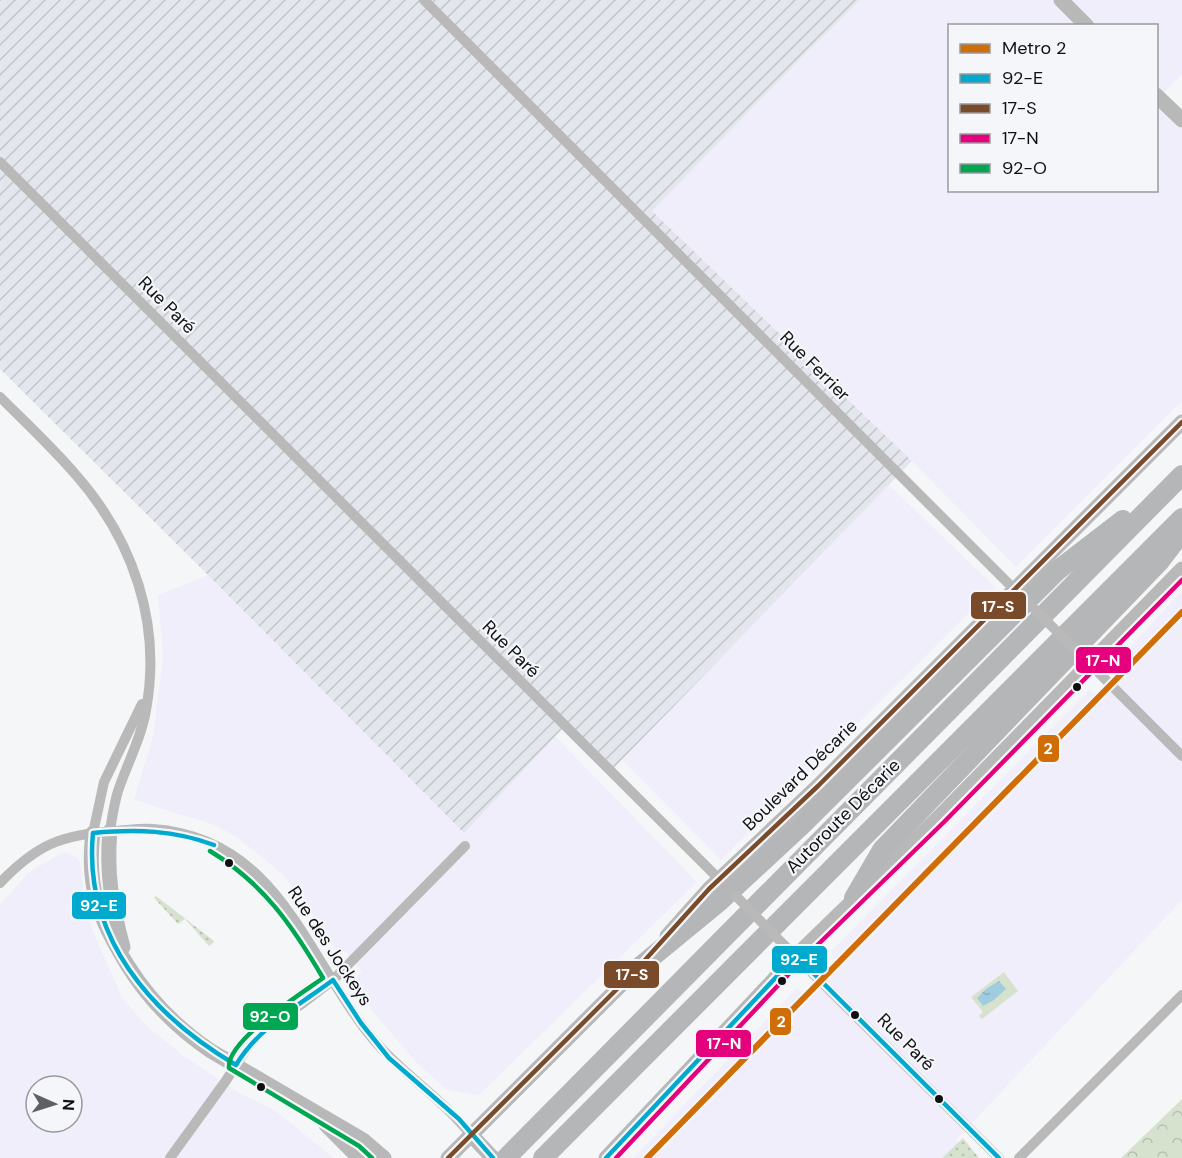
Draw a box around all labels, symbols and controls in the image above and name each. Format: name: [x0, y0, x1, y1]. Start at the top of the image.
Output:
legend: [948, 24, 1158, 192]
text: Metro 2: [1002, 36, 1066, 60]
text: 92-E: [1002, 66, 1043, 90]
text: 17-S: [1002, 96, 1037, 120]
text: 17-N: [1002, 126, 1039, 150]
text: 92-O: [1002, 156, 1047, 180]
street label: Rue Paré: [133, 271, 201, 339]
street label: Rue Ferrier: [775, 326, 856, 407]
line badge: 17-S: [970, 591, 1027, 620]
text: 17-S: [981, 596, 1015, 617]
street label: Rue Paré: [477, 615, 545, 683]
line badge: 17-N: [1075, 646, 1132, 674]
text: 17-N: [1085, 650, 1121, 671]
unlabelled marker: [1071, 681, 1083, 693]
street label: Boulevard Décarie: [737, 714, 863, 836]
line badge: 2: [1037, 734, 1060, 763]
text: 2: [1043, 738, 1053, 759]
street label: Autoroute Décarie: [781, 754, 905, 878]
unlabelled marker: [223, 857, 235, 869]
street label: Rue des Jockeys: [282, 882, 378, 1010]
line badge: 92-E: [71, 891, 127, 920]
text: 92-E: [80, 895, 118, 916]
line badge: 92-E: [771, 945, 828, 974]
text: 92-E: [780, 949, 818, 970]
line badge: 17-S: [603, 960, 660, 989]
text: 17-S: [615, 964, 649, 985]
unlabelled marker: [776, 975, 788, 987]
line badge: 92-O: [242, 1002, 299, 1031]
text: 92-O: [249, 1006, 291, 1027]
line badge: 2: [769, 1007, 792, 1036]
street label: Rue Paré: [872, 1008, 940, 1076]
unlabelled marker: [849, 1009, 861, 1021]
text: 2: [776, 1011, 786, 1032]
line badge: 17-N: [695, 1029, 752, 1058]
text: 17-N: [706, 1033, 742, 1054]
north arrow: [24, 1074, 84, 1134]
unlabelled marker: [255, 1081, 267, 1093]
unlabelled marker: [933, 1093, 945, 1105]
text: N: [58, 1098, 79, 1111]

